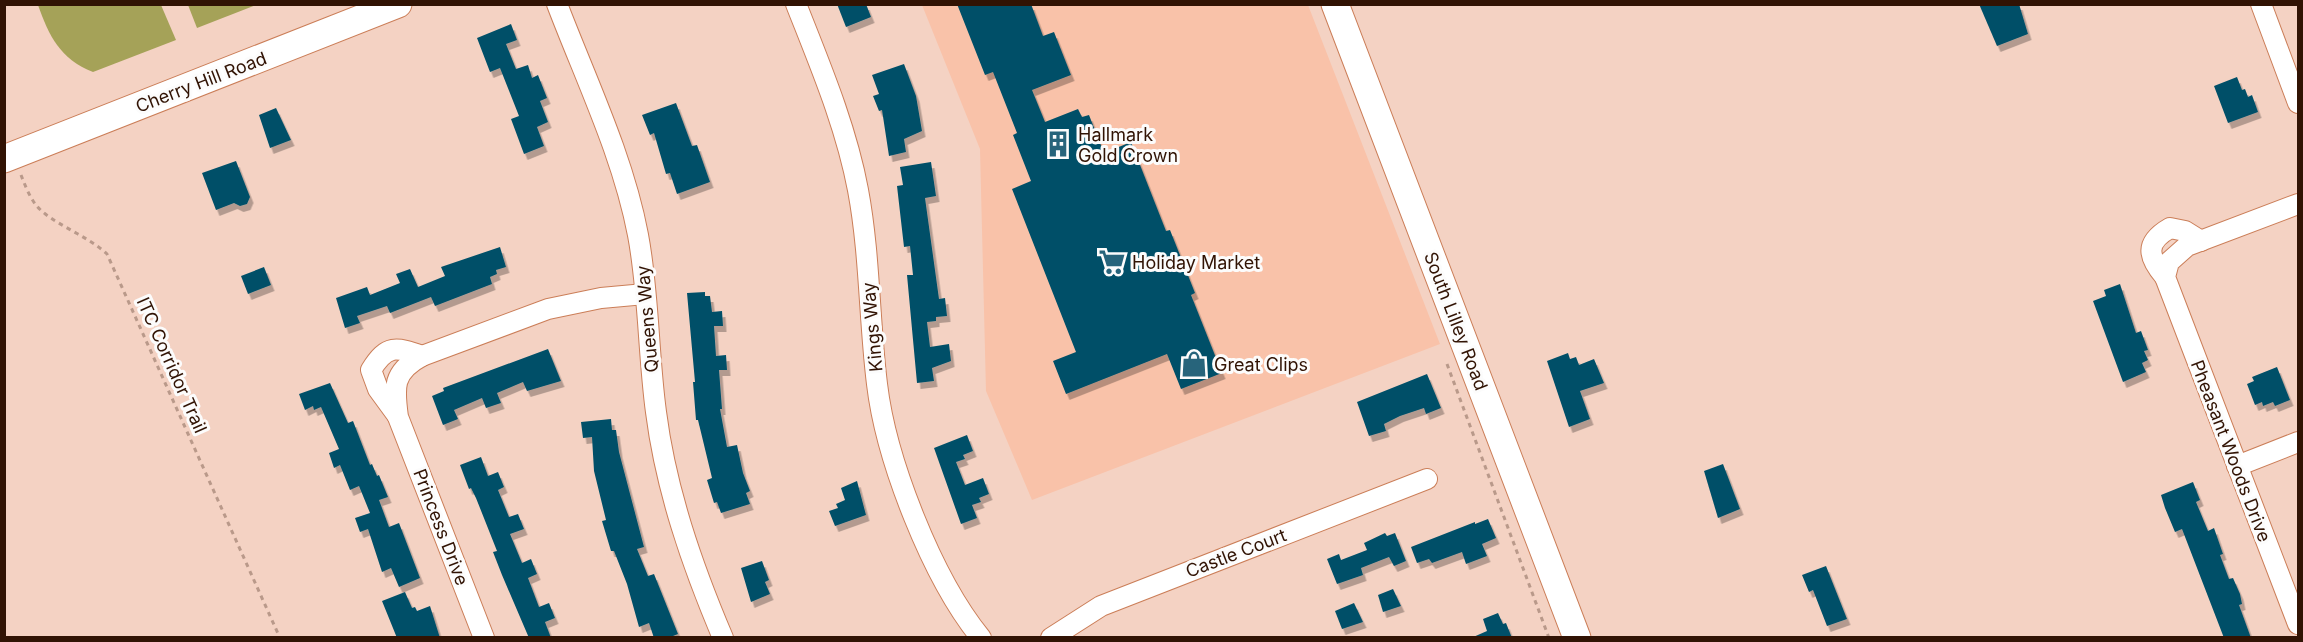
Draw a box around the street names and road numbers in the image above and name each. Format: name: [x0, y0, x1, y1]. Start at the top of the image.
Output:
street label: Cherry Hill Road: [133, 47, 269, 117]
street label: South Lilley Road: [1420, 249, 1492, 393]
street label: Queens Way: [632, 265, 662, 373]
street label: Kings Way: [858, 281, 886, 373]
street label: ITC Corridor Trail: [133, 294, 211, 436]
street label: Pheasant Woods Drive: [2187, 357, 2275, 545]
street label: Princess Drive: [409, 466, 473, 588]
street label: Castle Court: [1183, 524, 1289, 582]

